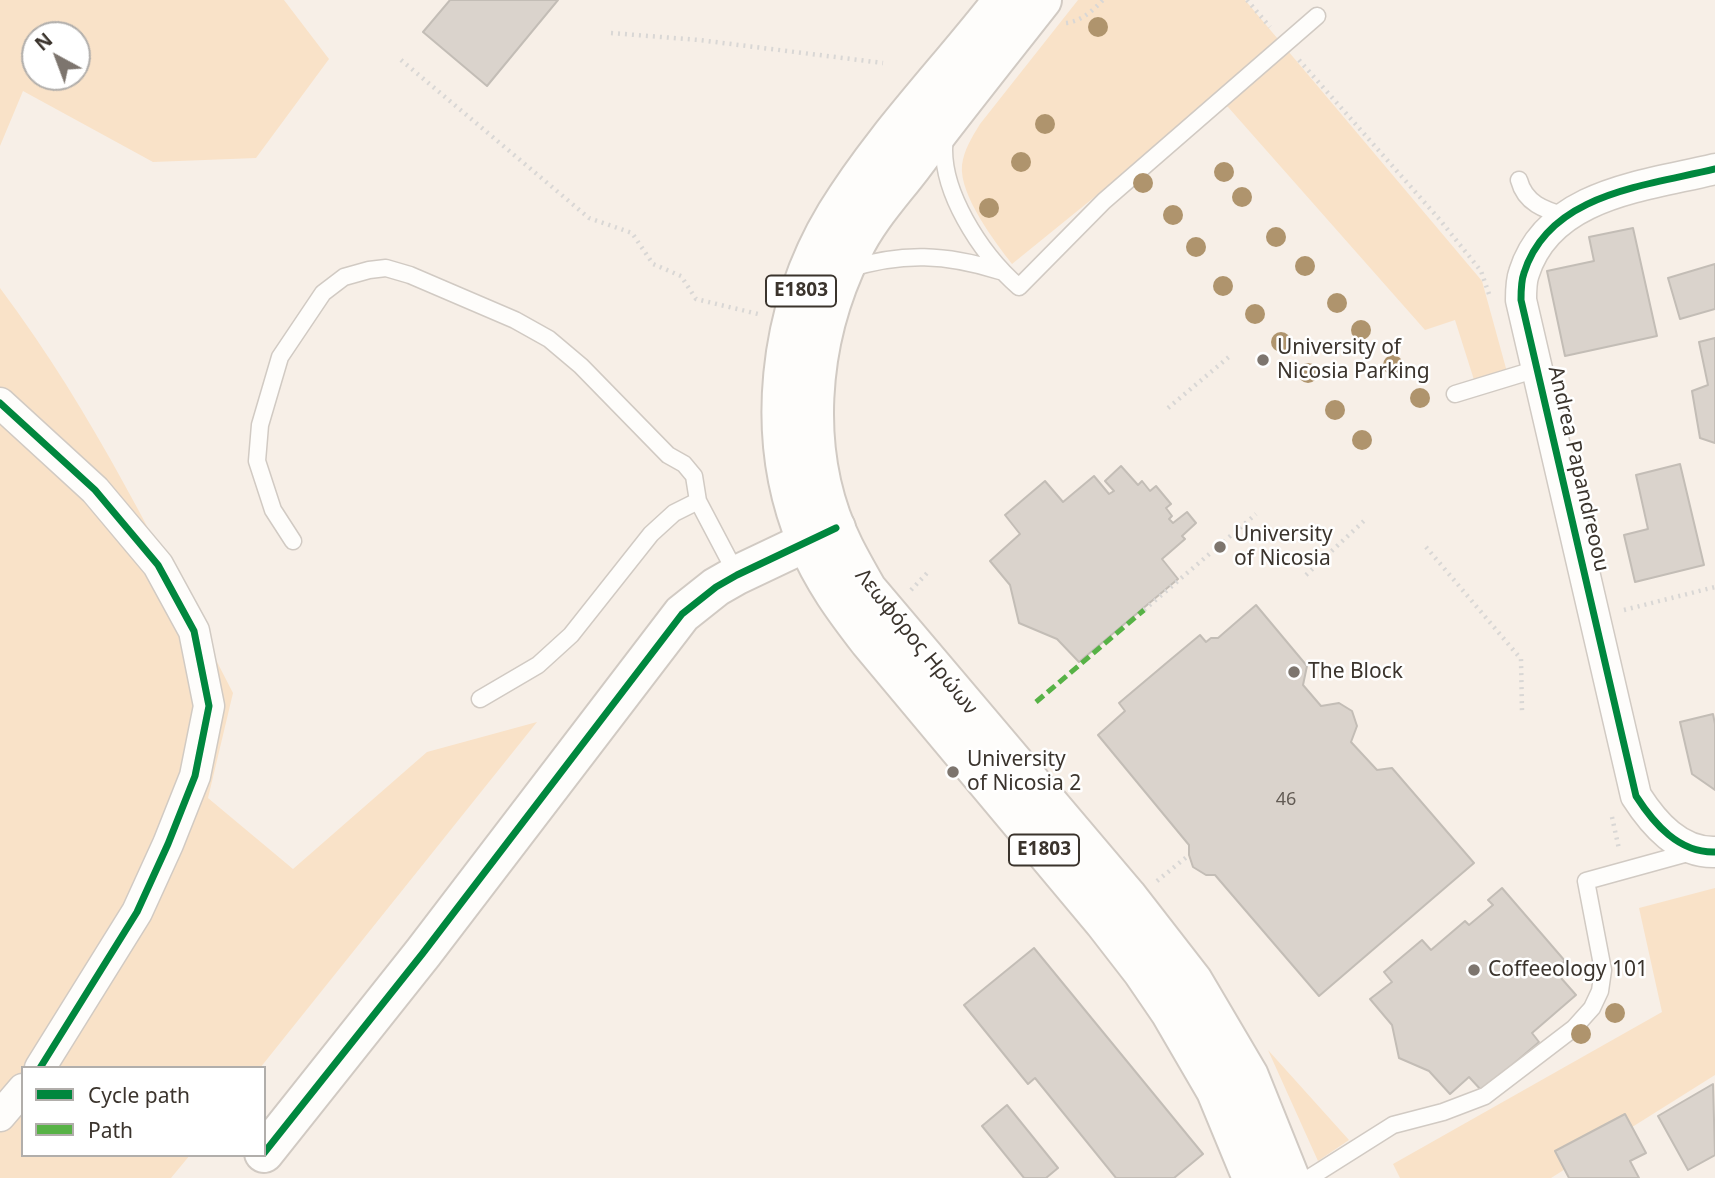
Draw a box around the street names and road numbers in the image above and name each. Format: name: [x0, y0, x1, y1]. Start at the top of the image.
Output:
road number: E1803: [766, 276, 836, 306]
street label: Andrea Papandreoou: [1542, 364, 1614, 574]
street label: Λεωφόρος Ηρώων: [849, 564, 983, 720]
road number: E1803: [1009, 834, 1079, 866]

